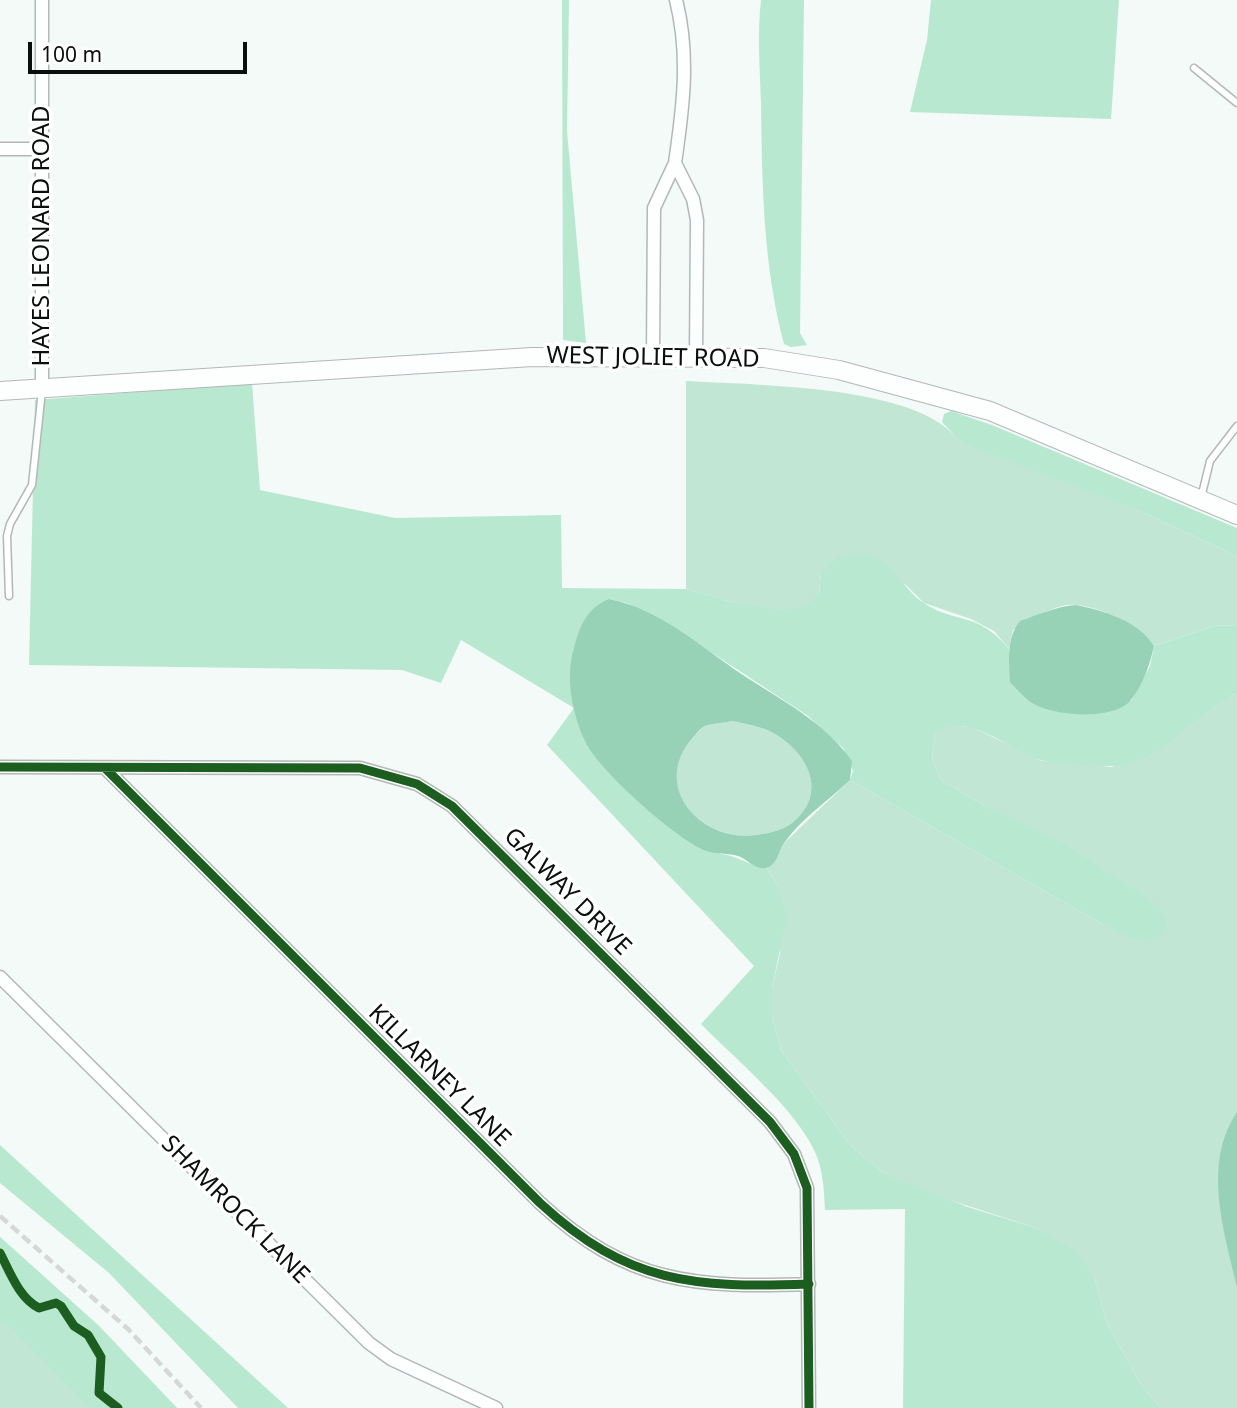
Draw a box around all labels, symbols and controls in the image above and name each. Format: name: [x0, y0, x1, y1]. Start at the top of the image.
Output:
scale bar: [32, 28, 250, 72]
text: 100 m: [41, 40, 102, 68]
street label: HAYES LEONARD ROAD: [28, 106, 56, 366]
street label: WEST JOLIET ROAD: [546, 342, 760, 374]
street label: GALWAY DRIVE: [497, 822, 637, 962]
street label: KILLARNEY LANE: [362, 999, 516, 1153]
street label: SHAMROCK LANE: [155, 1130, 315, 1290]

